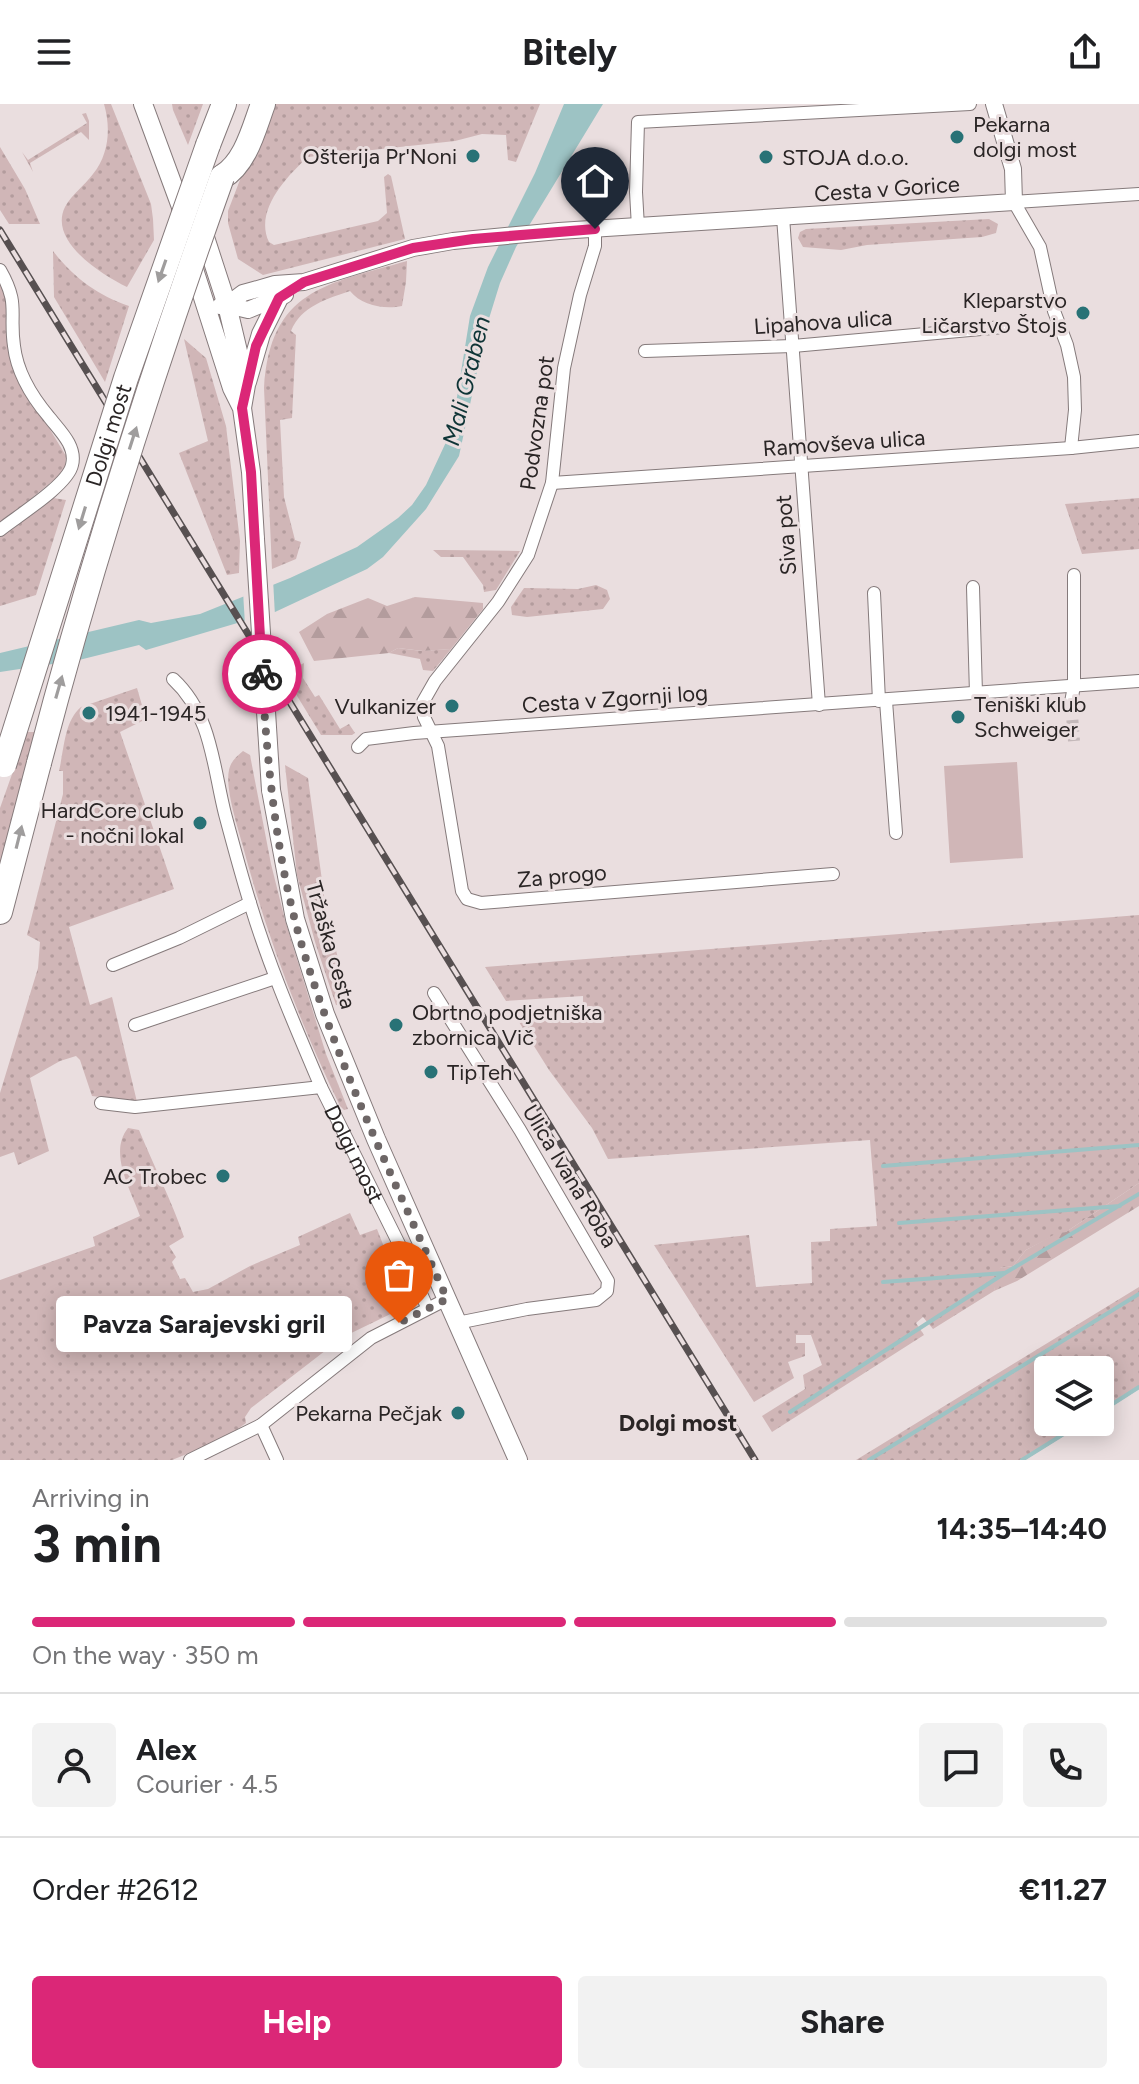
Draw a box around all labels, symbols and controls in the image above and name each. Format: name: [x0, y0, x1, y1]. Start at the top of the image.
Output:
icon: menu: [32, 30, 76, 74]
icon: share: [1063, 30, 1107, 74]
text: Bitely: [522, 31, 617, 74]
place label: Pekarna dolgi most: [973, 111, 1077, 163]
marker: Pekarna dolgi most: [948, 128, 966, 146]
place label: Ošterija Pr'Noni: [303, 143, 457, 170]
place label: STOJA d.o.o.: [782, 144, 909, 171]
marker: Ošterija Pr'Noni: [464, 147, 482, 165]
pin: [561, 147, 629, 229]
marker: STOJA d.o.o.: [757, 148, 775, 166]
icon: home: [573, 159, 617, 203]
street label: Cesta v Gorice: [813, 170, 961, 208]
one-way arrow: [156, 259, 168, 283]
place label: Kleparstvo Ličarstvo Štojs: [921, 287, 1067, 339]
street label: Lipahova ulica: [753, 304, 893, 340]
marker: Kleparstvo Ličarstvo Štojs: [1074, 304, 1092, 322]
water label: Mali Graben: [436, 313, 496, 449]
street label: Podvozna pot: [514, 354, 560, 492]
street label: Dolgi most: [79, 380, 137, 490]
street label: Ramovševa ulica: [762, 424, 926, 462]
one-way arrow: [127, 426, 139, 450]
street label: Siva pot: [770, 494, 802, 576]
one-way arrow: [75, 507, 88, 531]
courier: [222, 634, 302, 714]
icon: bike: [240, 652, 284, 696]
one-way arrow: [53, 675, 65, 700]
street label: Cesta v Zgornji log: [521, 679, 709, 719]
place label: Teniški klub Schweiger: [974, 691, 1086, 743]
place label: Vulkanizer: [334, 693, 437, 720]
marker: Vulkanizer: [443, 697, 461, 715]
place label: 1941-1945: [105, 700, 206, 727]
marker: 1941-1945: [80, 704, 98, 722]
marker: Teniški klub Schweiger: [949, 708, 967, 726]
place label: HardCore club - nočni lokal: [41, 797, 184, 849]
marker: HardCore club - nočni lokal: [191, 814, 209, 832]
one-way arrow: [14, 825, 26, 850]
street label: Za progo: [516, 859, 608, 893]
street label: Tržaška cesta: [300, 878, 362, 1012]
place label: Obrtno podjetniška zbornica Vič: [412, 999, 602, 1051]
marker: Obrtno podjetniška zbornica Vič: [387, 1016, 405, 1034]
place label: TipTeh: [447, 1059, 512, 1086]
marker: TipTeh: [422, 1063, 440, 1081]
street label: Dolgi most: [318, 1100, 390, 1208]
street label: Ulica Ivana Roba: [517, 1100, 623, 1252]
place label: AC Trobec: [103, 1163, 207, 1190]
marker: AC Trobec: [214, 1167, 232, 1185]
pin: [365, 1241, 433, 1323]
icon: bag: [377, 1253, 421, 1297]
callout: Pavza Sarajevski gril: [55, 1295, 351, 1351]
text: Pavza Sarajevski gril: [83, 1308, 325, 1340]
map controls: [1034, 1356, 1114, 1436]
button: layers: [1034, 1356, 1114, 1436]
place label: Pekarna Pečjak: [295, 1400, 442, 1427]
marker: Pekarna Pečjak: [449, 1404, 467, 1422]
district label: Dolgi most: [619, 1408, 737, 1437]
text: Arriving in: [32, 1482, 150, 1514]
text: 14:35–14:40: [937, 1510, 1107, 1547]
text: 3 min: [32, 1513, 162, 1575]
text: On the way · 350 m: [32, 1639, 259, 1671]
button: person: [32, 1723, 116, 1807]
button: chat: [919, 1723, 1003, 1807]
button: phone: [1023, 1723, 1107, 1807]
text: Alex: [136, 1731, 197, 1768]
text: Courier · 4.5: [136, 1768, 278, 1800]
text: Order #2612: [32, 1871, 199, 1908]
text: €11.27: [1019, 1871, 1107, 1908]
button: Help: [32, 1976, 562, 2068]
button: Share: [578, 1976, 1107, 2068]

